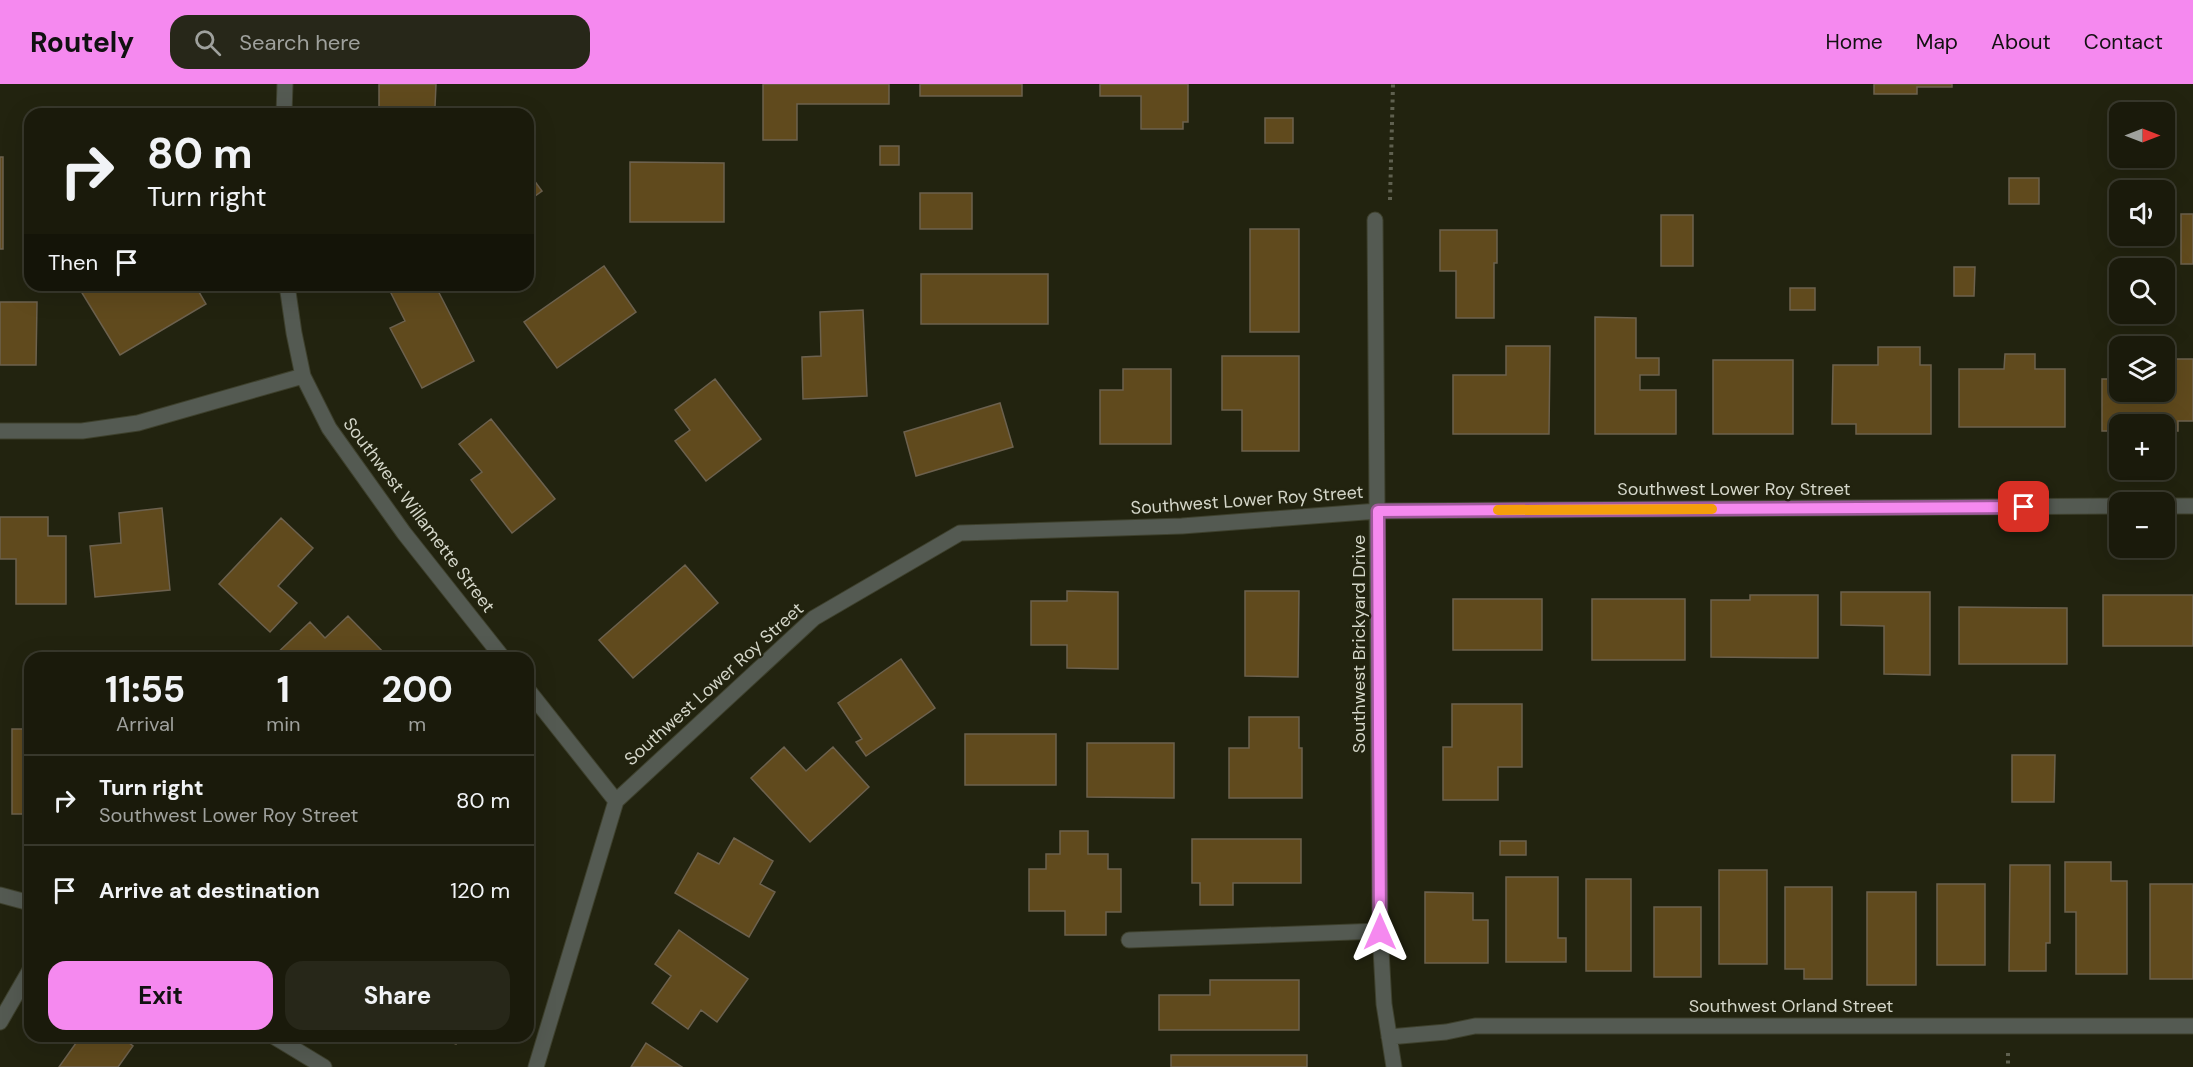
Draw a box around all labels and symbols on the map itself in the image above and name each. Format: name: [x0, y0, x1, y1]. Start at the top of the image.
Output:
north arrow: [2109, 102, 2175, 168]
street label: Southwest Willamette Street: [338, 413, 500, 617]
street label: Southwest Lower Roy Street: [1617, 477, 1851, 501]
street label: Southwest Lower Roy Street: [1130, 480, 1364, 520]
pin: [1998, 481, 2049, 532]
street label: Southwest Brickyard Drive: [1347, 535, 1371, 753]
street label: Southwest Lower Roy Street: [619, 597, 809, 771]
position arrow: [1348, 900, 1412, 964]
street label: Southwest Orland Street: [1689, 994, 1893, 1018]

